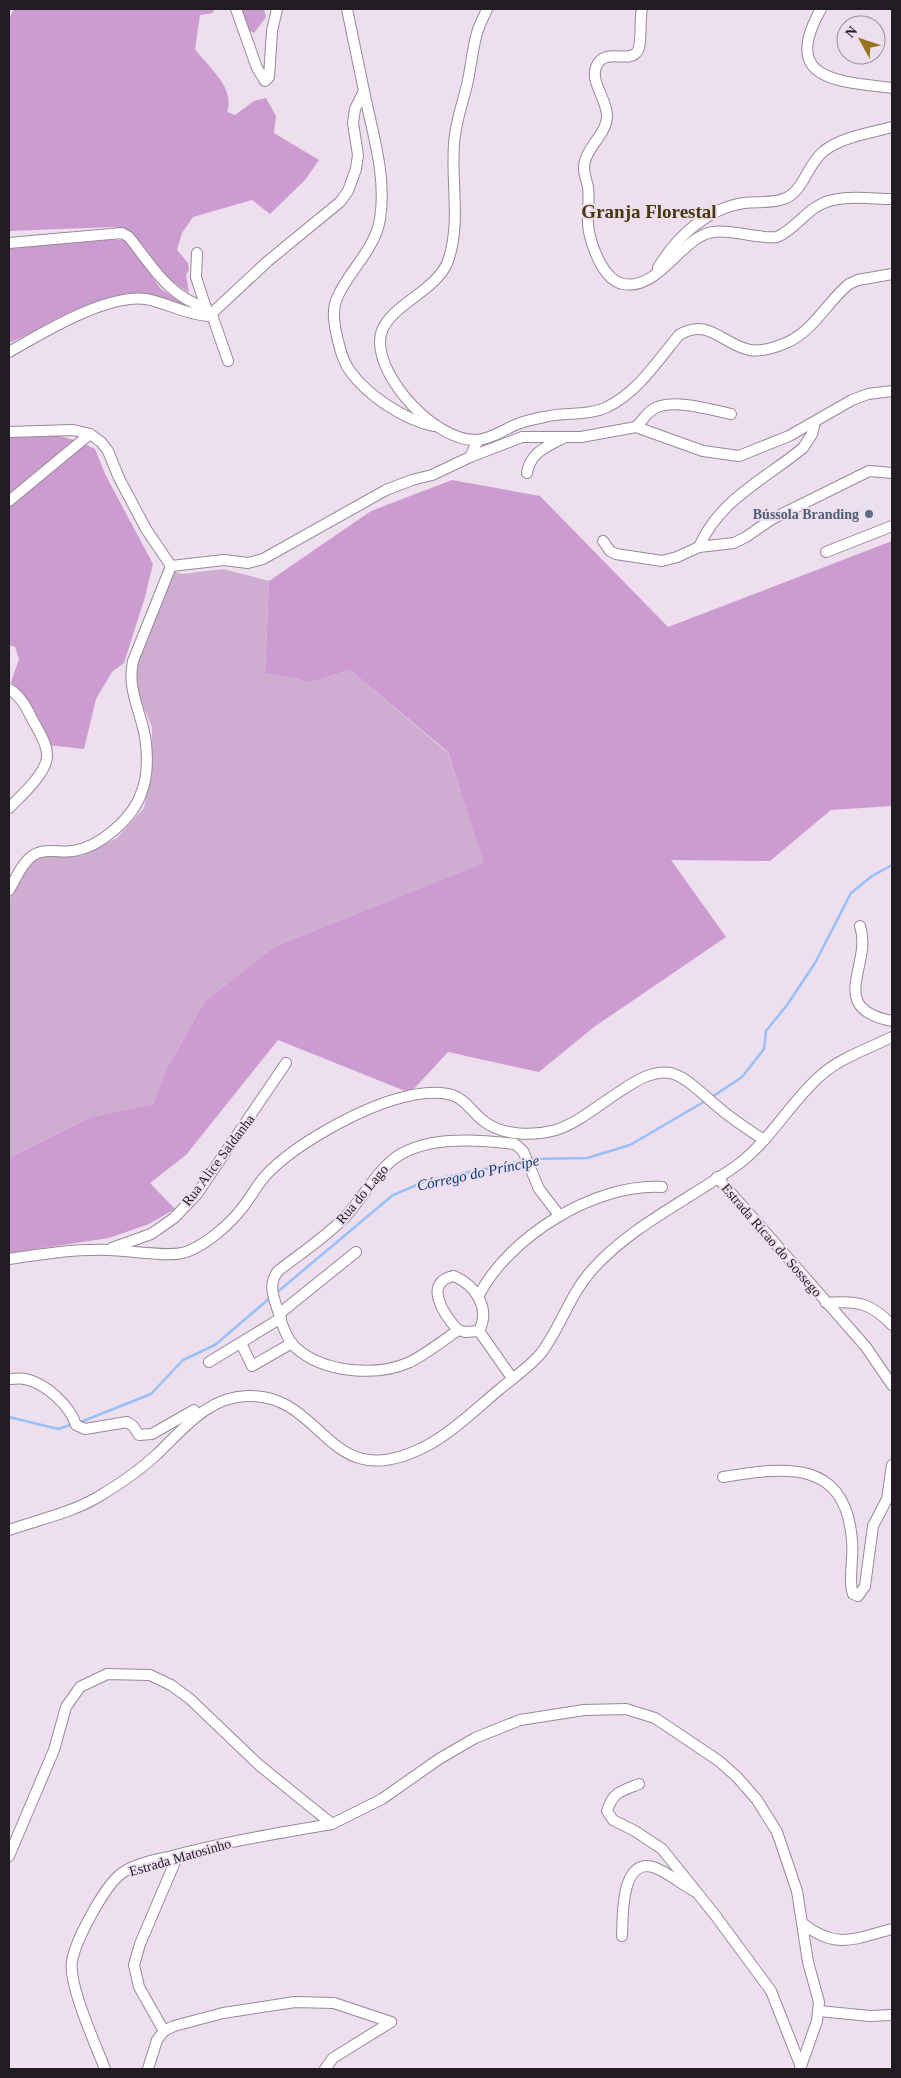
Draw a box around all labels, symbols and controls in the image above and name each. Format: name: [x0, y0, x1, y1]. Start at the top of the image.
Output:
north arrow: [836, 15, 886, 65]
text: N: [842, 23, 860, 41]
district label: Granja Florestal: [581, 201, 717, 222]
place label: Bússola Branding: [753, 507, 859, 522]
marker: Bússola Branding: [863, 508, 875, 520]
street label: Rua Alice Saldanha: [179, 1111, 258, 1209]
water label: Córrego do Príncipe: [415, 1152, 541, 1194]
street label: Rua do Lago: [333, 1162, 391, 1227]
street label: Estrada Ricao do Sossego: [718, 1181, 825, 1300]
street label: Estrada Matosinho: [127, 1836, 233, 1879]

